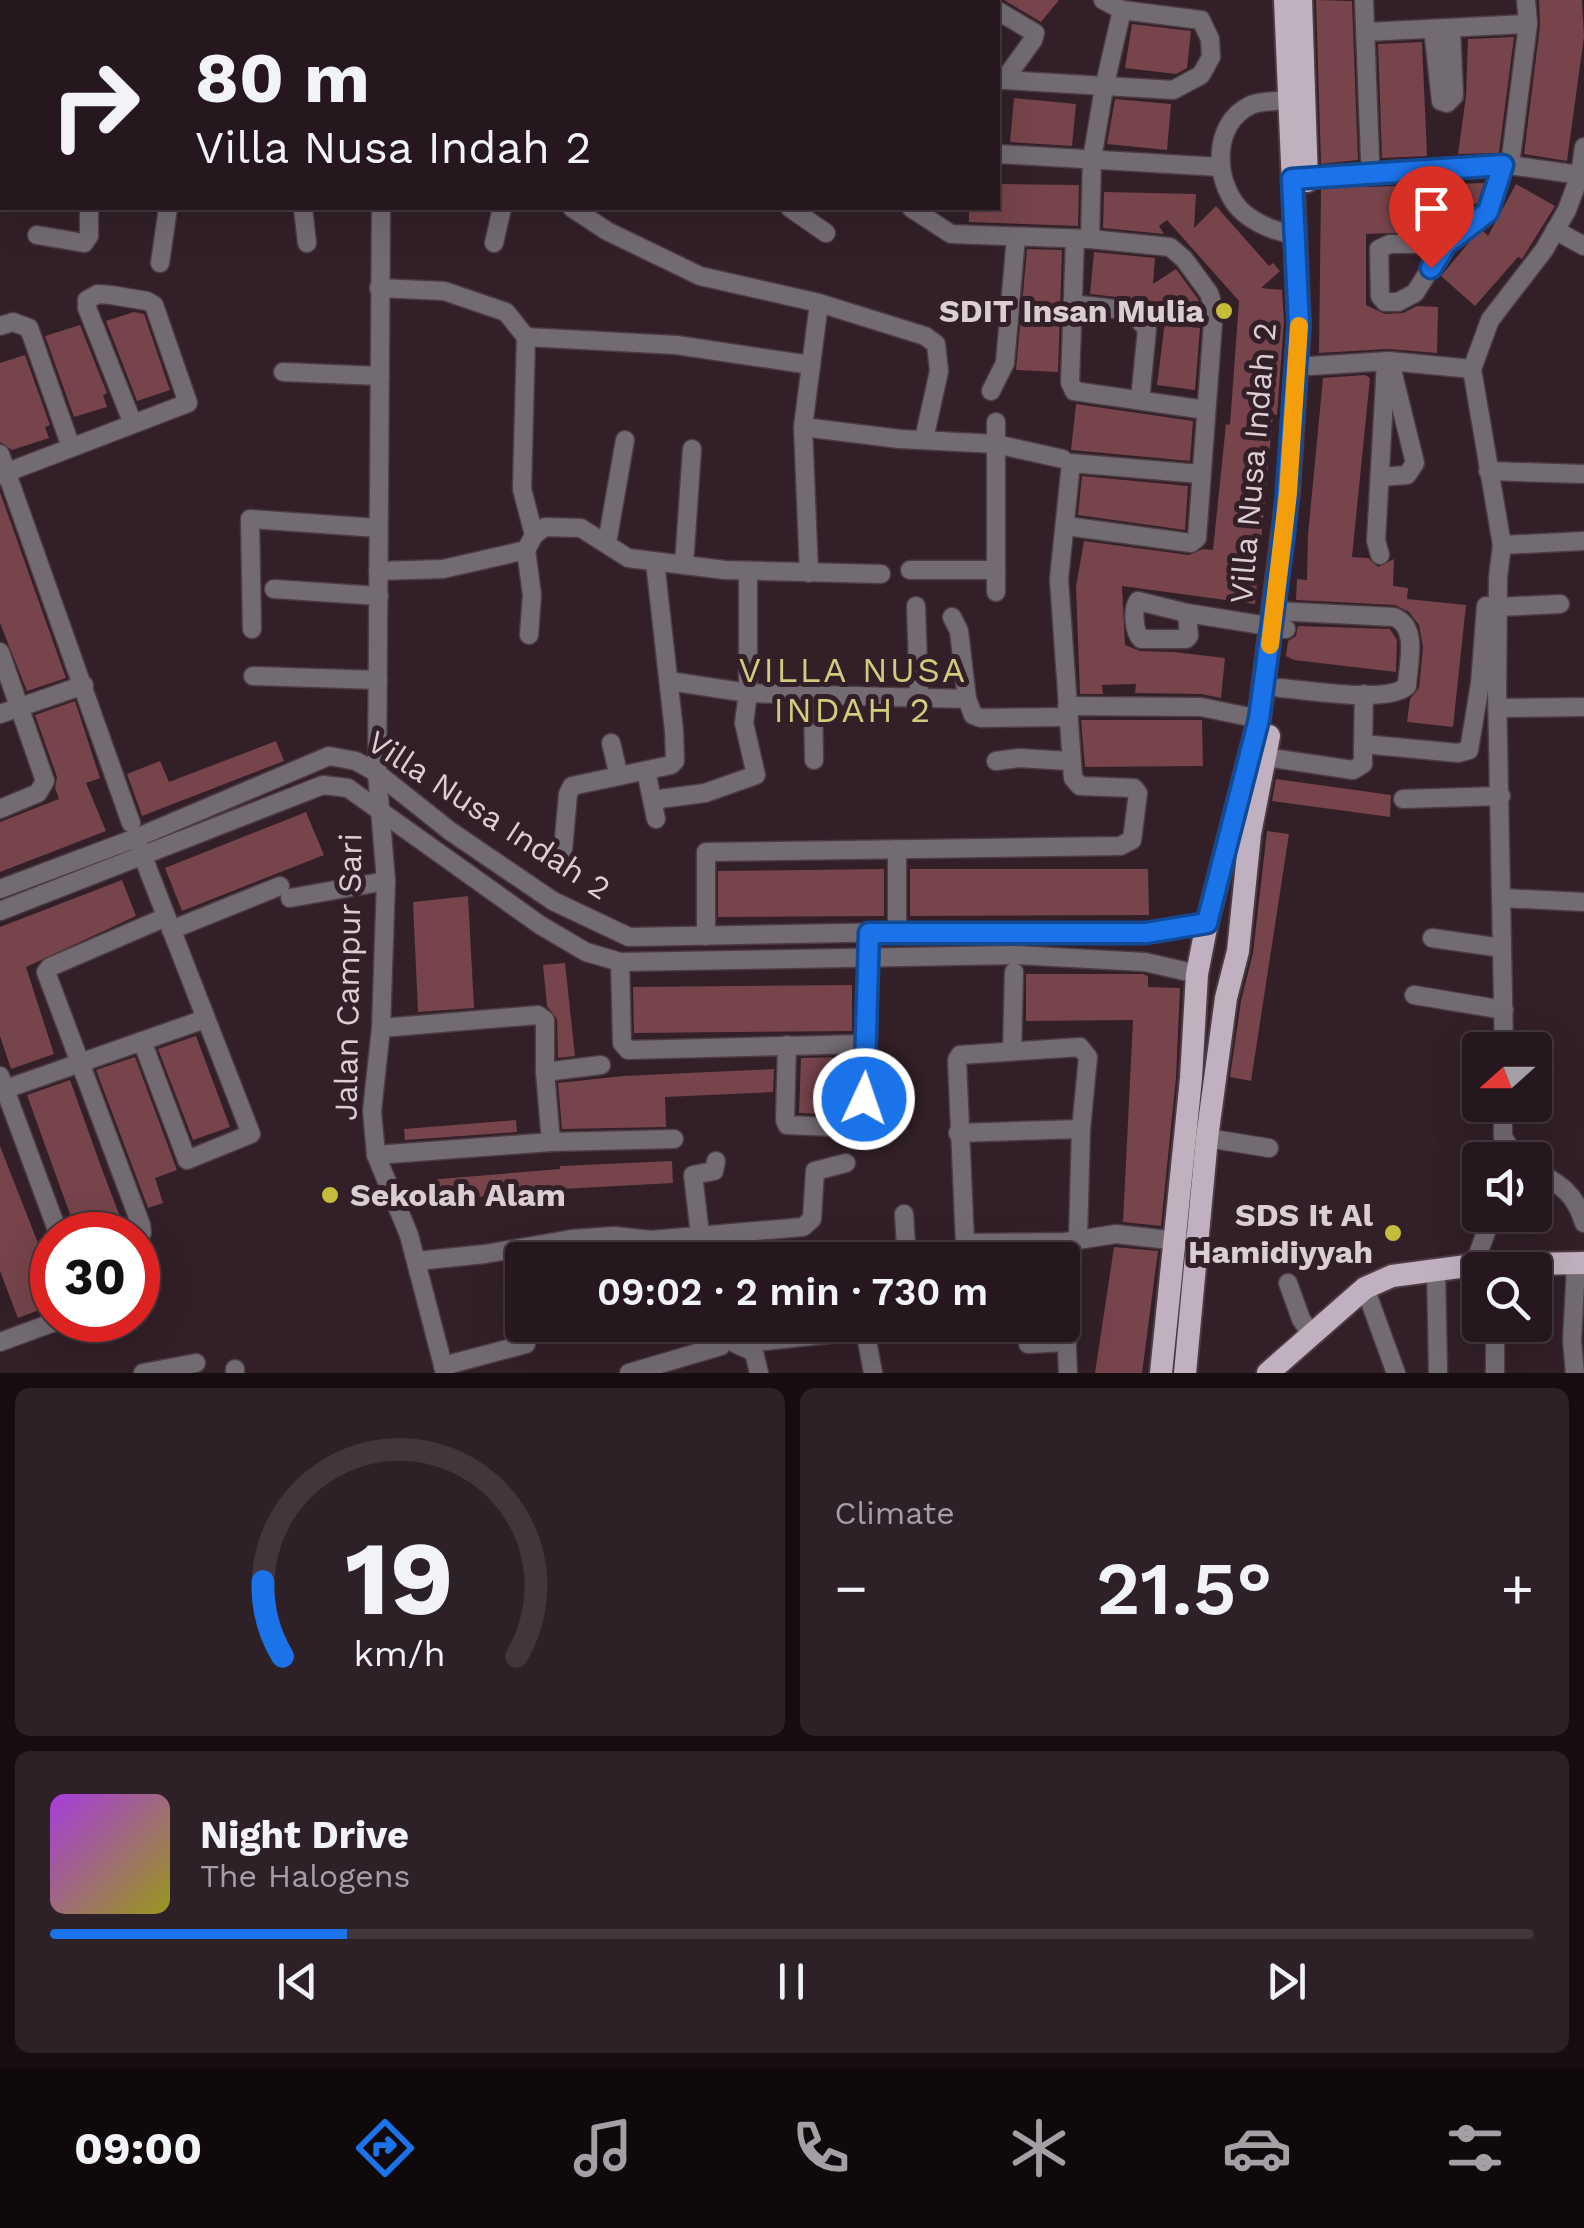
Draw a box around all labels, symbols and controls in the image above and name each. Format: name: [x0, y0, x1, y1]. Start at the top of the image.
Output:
text: 80 m: [195, 37, 370, 119]
icon: right: [30, 40, 160, 170]
text: Villa Nusa Indah 2: [195, 121, 591, 174]
pin: [1389, 166, 1474, 269]
icon: arrive: [1404, 181, 1459, 236]
place label: SDIT Insan Mulia: [939, 292, 1204, 330]
marker: SDIT Insan Mulia: [1213, 300, 1235, 322]
street label: Villa Nusa Indah 2: [1222, 321, 1284, 605]
district label: VILLA NUSA INDAH 2: [738, 649, 968, 731]
street label: Villa Nusa Indah 2: [360, 722, 618, 908]
street label: Jalan Campur Sari: [326, 833, 370, 1121]
north arrow: [1462, 1032, 1552, 1122]
map controls: [1462, 1032, 1552, 1342]
position arrow: [812, 1047, 916, 1151]
button: sound: [1462, 1142, 1552, 1232]
place label: Sekolah Alam: [350, 1176, 566, 1214]
marker: Sekolah Alam: [319, 1184, 341, 1206]
place label: SDS It Al Hamidiyyah: [1188, 1196, 1374, 1271]
speed limit sign: 30: [30, 1212, 160, 1342]
marker: SDS It Al Hamidiyyah: [1382, 1222, 1404, 1244]
button: search: [1462, 1252, 1552, 1342]
text: 09:02 · 2 min · 730 m: [597, 1270, 988, 1314]
text: Climate: [835, 1494, 955, 1532]
text: 19: [345, 1517, 454, 1639]
text: 21.5°: [1096, 1544, 1272, 1632]
text: −: [835, 1556, 868, 1620]
text: +: [1501, 1556, 1534, 1620]
text: km/h: [354, 1633, 446, 1675]
text: Night Drive: [200, 1813, 409, 1857]
text: The Halogens: [200, 1857, 410, 1895]
icon: previous: [270, 1954, 325, 2009]
icon: pause: [764, 1954, 819, 2009]
icon: next: [1259, 1954, 1314, 2009]
icon: directions: [350, 2113, 420, 2183]
icon: music: [568, 2113, 638, 2183]
icon: phone: [786, 2113, 856, 2183]
icon: climate: [1004, 2113, 1074, 2183]
icon: car: [1222, 2113, 1292, 2183]
icon: filters: [1440, 2113, 1510, 2183]
text: 09:00: [74, 2122, 202, 2175]

